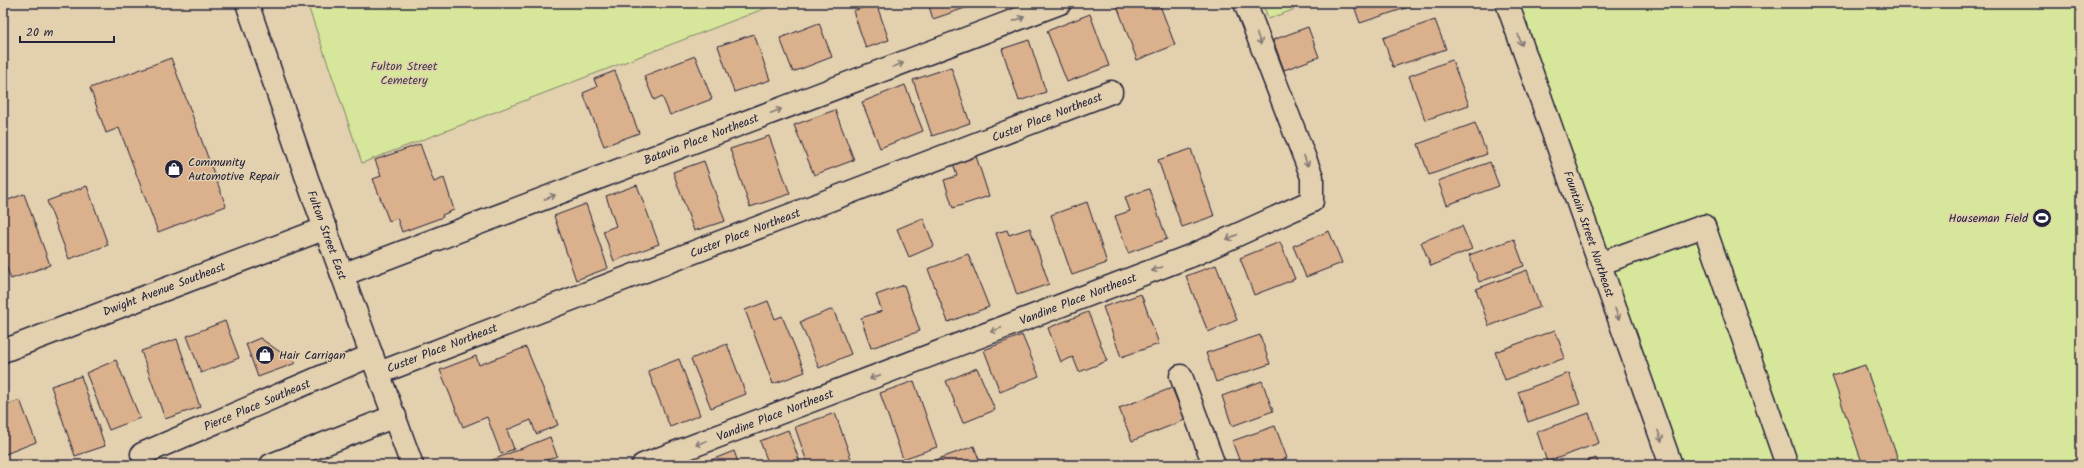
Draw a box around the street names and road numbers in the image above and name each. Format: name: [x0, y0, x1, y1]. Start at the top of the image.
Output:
street label: Custer Place Northeast: [989, 88, 1105, 147]
street label: Batavia Place Northeast: [641, 109, 762, 170]
street label: Fountain Street Northeast: [1558, 168, 1619, 300]
street label: Fulton Street East: [302, 188, 352, 283]
street label: Custer Place Northeast: [687, 204, 803, 263]
street label: Dwight Avenue Southeast: [100, 257, 229, 322]
street label: Vandine Place Northeast: [1017, 268, 1140, 331]
street label: Custer Place Northeast: [384, 319, 500, 378]
street label: Pierce Place Southeast: [201, 374, 314, 437]
street label: Vandine Place Northeast: [714, 384, 837, 447]

